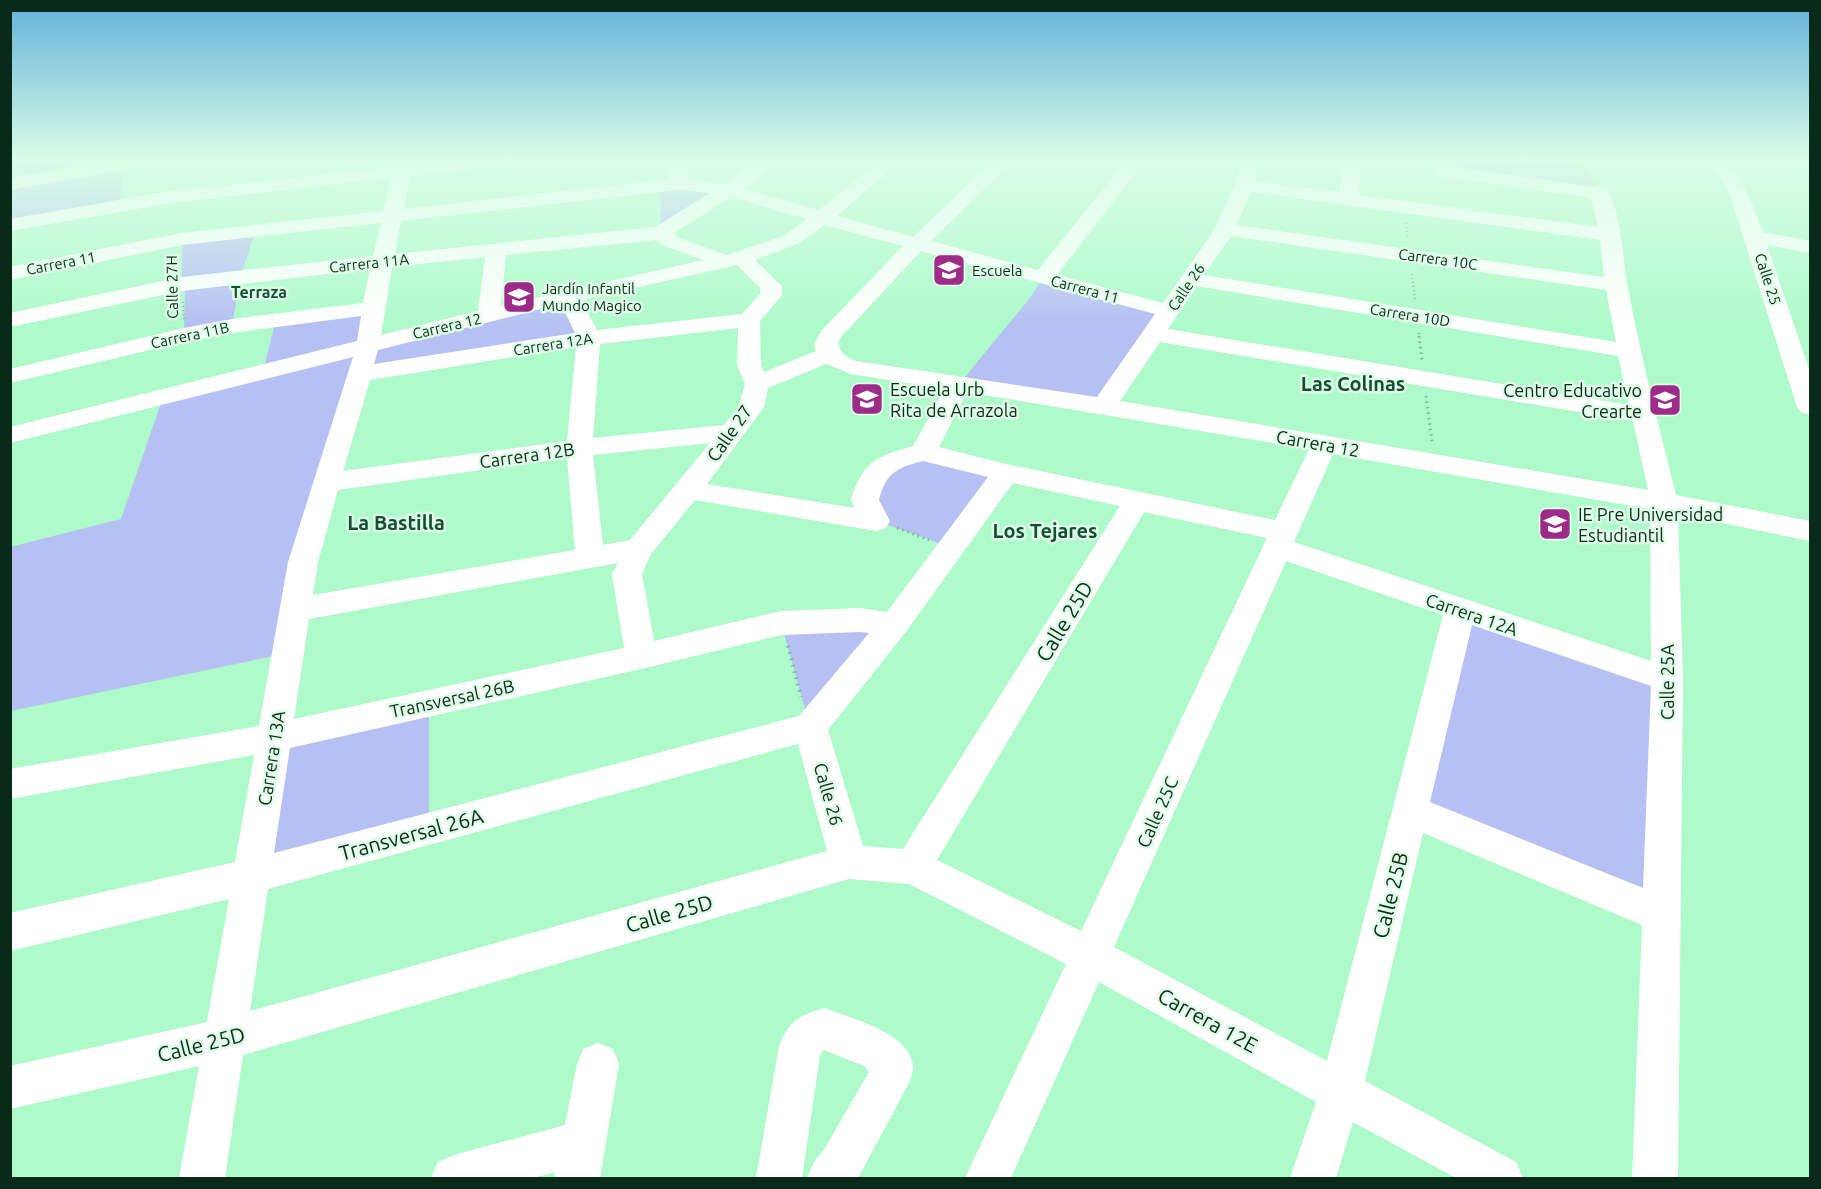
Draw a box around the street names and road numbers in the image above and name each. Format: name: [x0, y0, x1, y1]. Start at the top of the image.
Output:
street label: Carrera 10C: [1397, 245, 1479, 273]
street label: Carrera 11: [25, 248, 97, 278]
street label: Carrera 11A: [328, 250, 410, 276]
street label: Calle 25: [1752, 251, 1784, 307]
street label: Calle 27H: [163, 255, 181, 319]
street label: Calle 26: [1164, 260, 1208, 314]
street label: Carrera 11: [1049, 272, 1121, 306]
street label: Carrera 10D: [1369, 300, 1451, 330]
street label: Carrera 12: [411, 310, 483, 342]
street label: Carrera 11B: [149, 318, 231, 352]
street label: Carrera 12A: [512, 329, 594, 359]
street label: Calle 27: [702, 401, 756, 465]
street label: Carrera 12: [1275, 426, 1361, 460]
street label: Carrera 12B: [478, 438, 576, 472]
street label: Calle 25D: [1031, 576, 1097, 666]
street label: Carrera 12A: [1423, 589, 1521, 639]
street label: Calle 25A: [1657, 644, 1677, 720]
street label: Transversal 26B: [388, 675, 516, 721]
street label: Carrera 13A: [254, 709, 288, 807]
street label: Calle 26: [811, 760, 847, 828]
street label: Calle 25C: [1133, 774, 1181, 850]
street label: Transversal 26A: [336, 803, 486, 865]
street label: Calle 25B: [1368, 849, 1412, 941]
street label: Calle 25D: [623, 889, 715, 937]
street label: Carrera 12E: [1154, 983, 1262, 1057]
street label: Calle 25D: [155, 1022, 247, 1066]

